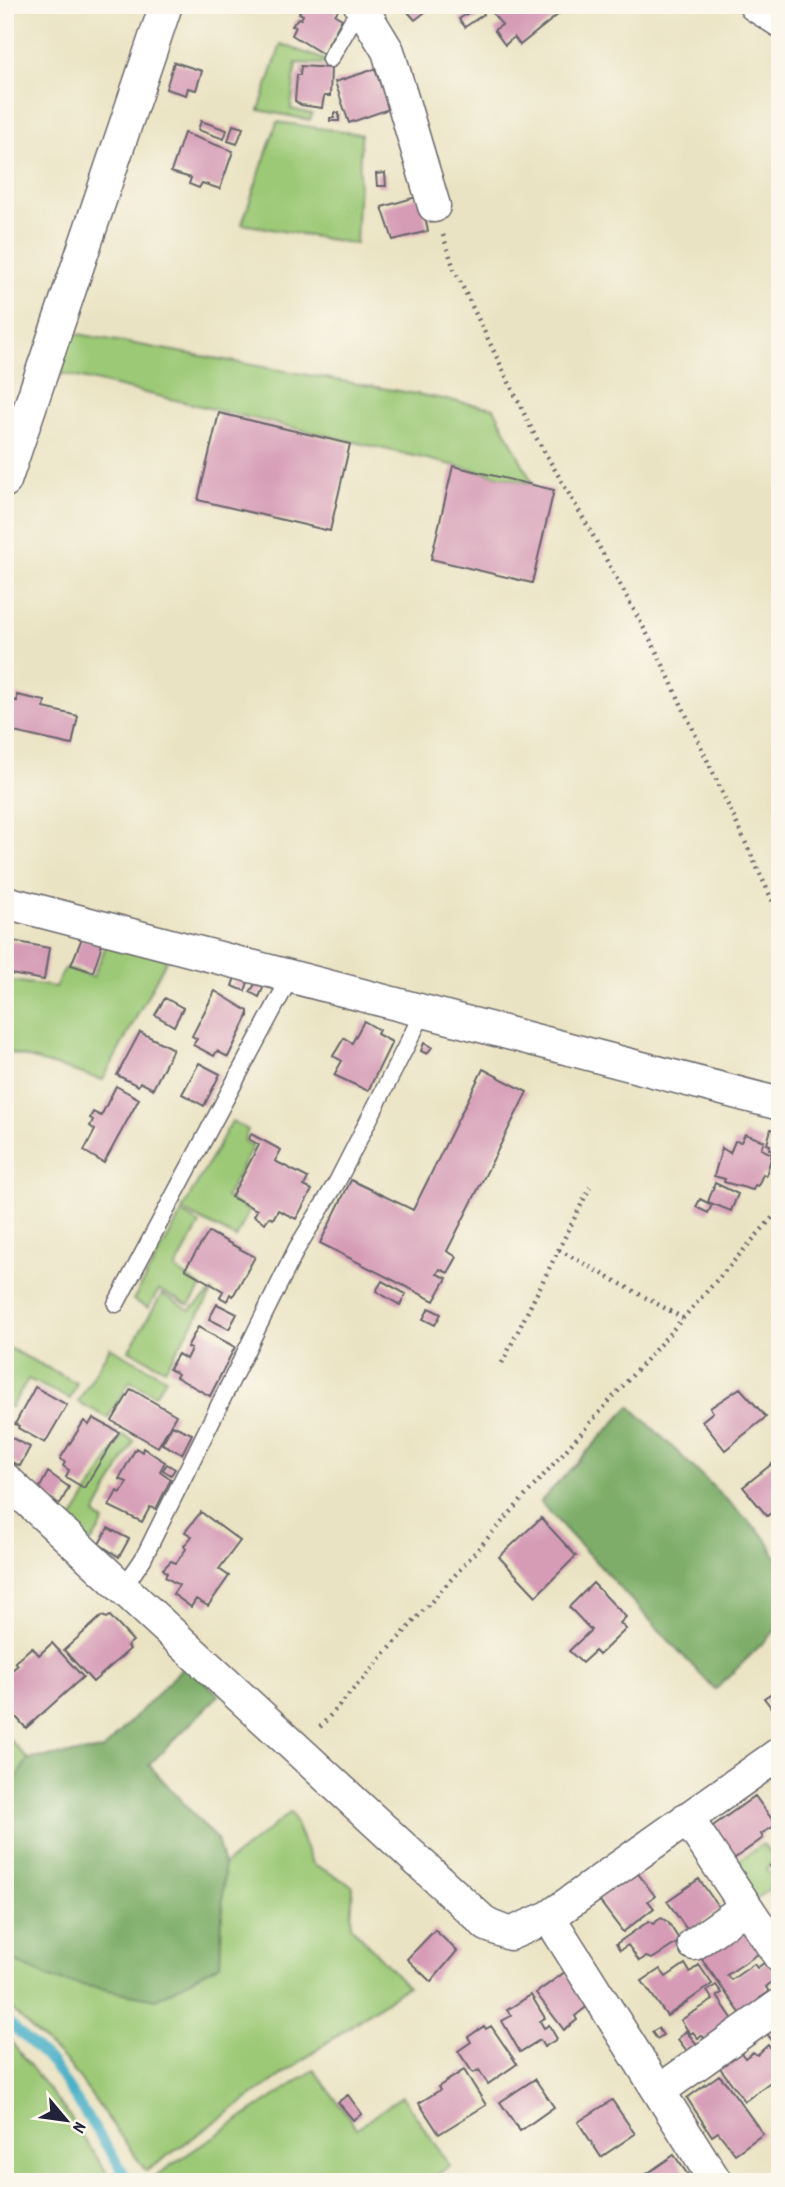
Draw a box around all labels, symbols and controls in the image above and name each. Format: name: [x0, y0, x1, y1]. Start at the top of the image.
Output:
north arrow: [32, 2086, 102, 2156]
text: N: [64, 2116, 92, 2137]

